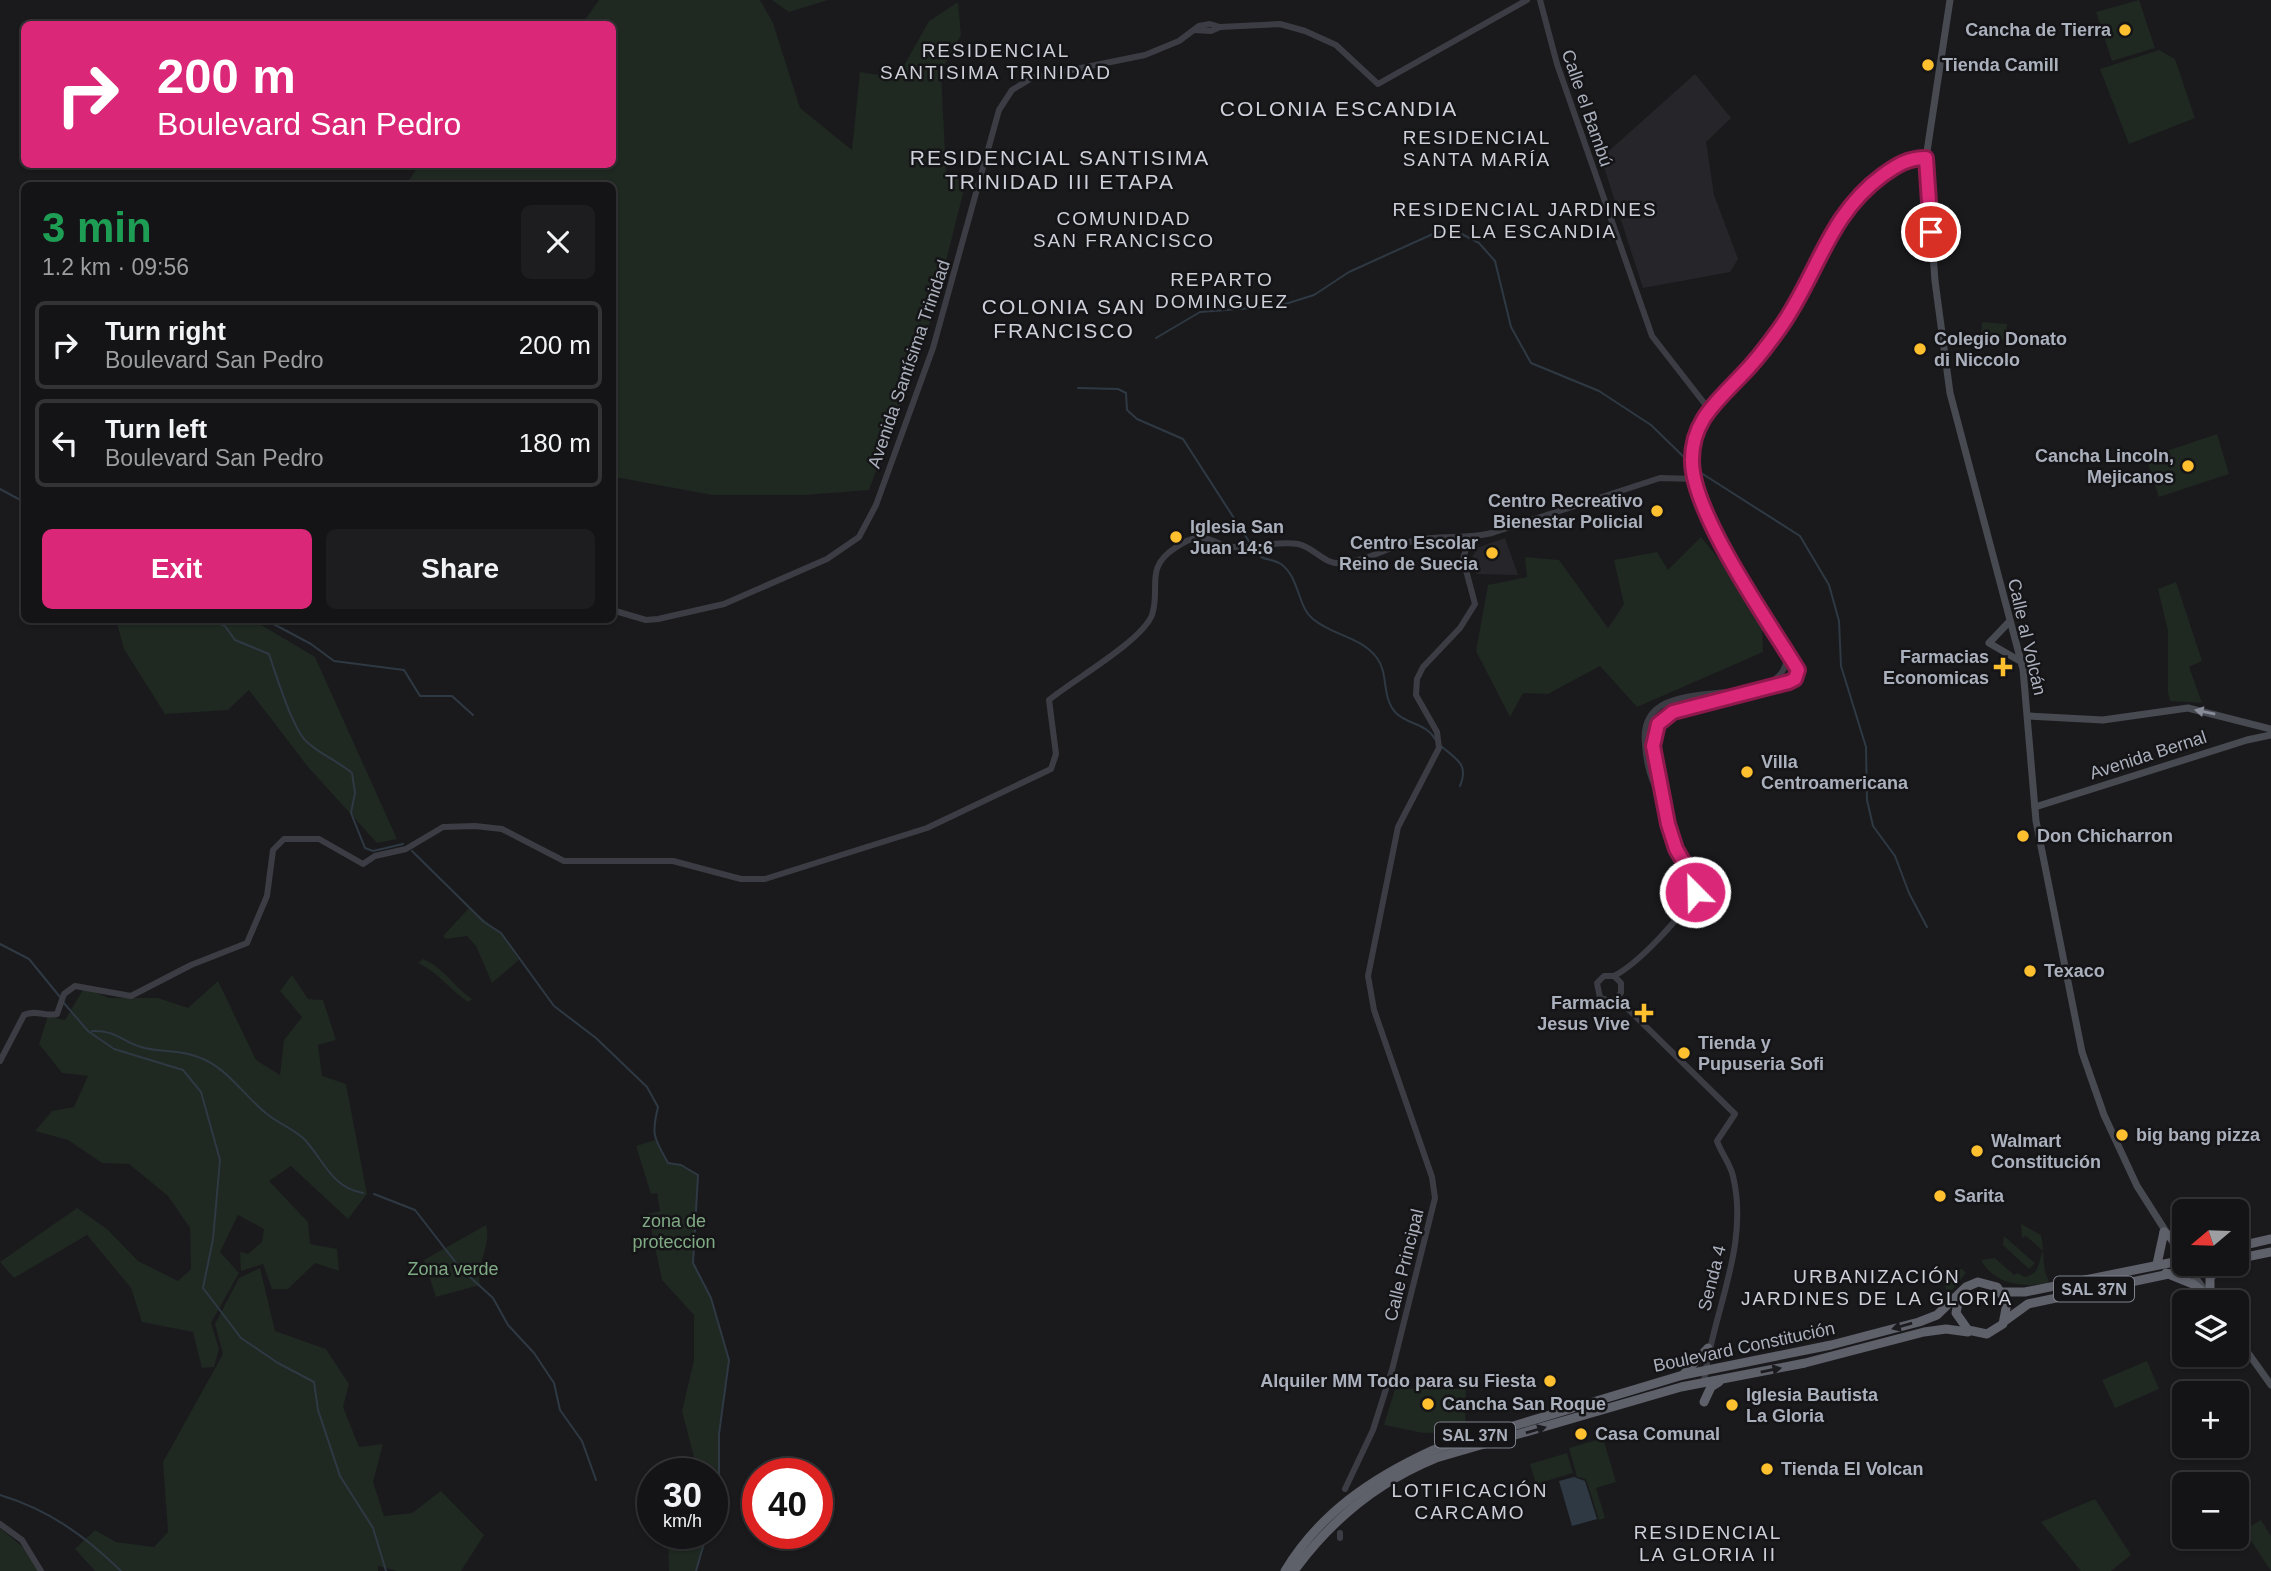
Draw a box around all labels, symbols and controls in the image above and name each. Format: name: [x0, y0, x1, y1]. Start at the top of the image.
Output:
place label: Cancha de Tierra: [1965, 20, 2112, 40]
marker: Cancha de Tierra: [2117, 22, 2133, 38]
district label: RESIDENCIAL SANTISIMA TRINIDAD: [880, 40, 1112, 83]
street label: Calle el Bambú: [1558, 47, 1616, 169]
icon: right: [42, 49, 133, 140]
text: 200 m: [157, 49, 296, 103]
place label: Tienda Camill: [1942, 55, 2059, 75]
marker: Tienda Camill: [1920, 57, 1936, 73]
district label: COLONIA ESCANDIA: [1220, 97, 1458, 120]
text: Boulevard San Pedro: [157, 106, 461, 142]
district label: RESIDENCIAL SANTA MARÍA: [1403, 127, 1551, 170]
district label: RESIDENCIAL SANTISIMA TRINIDAD III ETAPA: [910, 146, 1210, 193]
district label: RESIDENCIAL JARDINES DE LA ESCANDIA: [1392, 199, 1658, 242]
pin: [1901, 202, 1961, 262]
text: 3 min: [42, 204, 152, 251]
button: close: [521, 205, 595, 279]
district label: COMUNIDAD SAN FRANCISCO: [1033, 208, 1215, 251]
icon: arrive: [1912, 213, 1950, 251]
text: 1.2 km · 09:56: [42, 254, 189, 280]
street label: Avenida Santísima Trinidad: [864, 257, 954, 471]
district label: REPARTO DOMINGUEZ: [1155, 269, 1289, 312]
district label: COLONIA SAN FRANCISCO: [982, 295, 1146, 342]
text: Turn right: [105, 316, 226, 346]
icon: right: [46, 326, 84, 364]
place label: Colegio Donato di Niccolo: [1934, 329, 2067, 370]
text: 200 m: [519, 330, 591, 360]
marker: Colegio Donato di Niccolo: [1912, 341, 1928, 357]
text: Boulevard San Pedro: [105, 347, 324, 373]
text: Turn left: [105, 414, 207, 444]
icon: left: [46, 424, 84, 462]
text: 180 m: [519, 428, 591, 458]
text: Boulevard San Pedro: [105, 445, 324, 471]
place label: Cancha Lincoln, Mejicanos: [2035, 446, 2174, 487]
marker: Cancha Lincoln, Mejicanos: [2180, 458, 2196, 474]
place label: Centro Recreativo Bienestar Policial: [1488, 491, 1643, 532]
marker: Centro Recreativo Bienestar Policial: [1649, 503, 1665, 519]
place label: Iglesia San Juan 14:6: [1190, 517, 1284, 558]
button: Exit: [42, 529, 312, 609]
button: Share: [326, 529, 595, 609]
marker: Iglesia San Juan 14:6: [1168, 529, 1184, 545]
place label: Centro Escolar Reino de Suecia: [1339, 533, 1479, 574]
marker: Centro Escolar Reino de Suecia: [1484, 545, 1500, 561]
street label: Calle al Volcán: [2004, 577, 2050, 697]
place label: Farmacias Economicas: [1883, 647, 1989, 688]
marker: Farmacias Economicas: [1995, 659, 2011, 675]
one-way arrow: [2194, 706, 2216, 717]
street label: Avenida Bernal: [2087, 727, 2209, 783]
place label: Villa Centroamericana: [1761, 752, 1909, 793]
marker: Villa Centroamericana: [1739, 764, 1755, 780]
place label: Don Chicharron: [2037, 826, 2173, 846]
marker: Don Chicharron: [2015, 828, 2031, 844]
position arrow: [1658, 855, 1732, 929]
place label: Texaco: [2044, 961, 2105, 981]
marker: Texaco: [2022, 963, 2038, 979]
place label: Farmacia Jesus Vive: [1537, 993, 1631, 1034]
marker: Farmacia Jesus Vive: [1636, 1005, 1652, 1021]
place label: Tienda y Pupuseria Sofi: [1698, 1033, 1824, 1074]
marker: Tienda y Pupuseria Sofi: [1676, 1045, 1692, 1061]
place label: big bang pizza: [2136, 1125, 2261, 1145]
marker: big bang pizza: [2114, 1127, 2130, 1143]
place label: Walmart Constitución: [1991, 1131, 2101, 1172]
marker: Walmart Constitución: [1969, 1143, 1985, 1159]
place label: Sarita: [1954, 1186, 2005, 1206]
marker: Sarita: [1932, 1188, 1948, 1204]
north arrow: [2172, 1199, 2249, 1276]
map controls: [2172, 1199, 2249, 1549]
street label: Calle Principal: [1380, 1207, 1428, 1323]
park label: zona de proteccion: [632, 1211, 716, 1252]
street label: Senda 4: [1694, 1243, 1730, 1313]
park label: Zona verde: [407, 1259, 499, 1279]
district label: URBANIZACIÓN JARDINES DE LA GLORIA: [1741, 1266, 2013, 1309]
road number: SAL 37N: [2054, 1276, 2134, 1302]
button: layers: [2172, 1290, 2249, 1367]
street label: Boulevard Constitución: [1651, 1318, 1837, 1376]
one-way arrow: [1891, 1322, 1912, 1332]
one-way arrow: [1760, 1364, 1782, 1375]
place label: Alquiler MM Todo para su Fiesta: [1260, 1371, 1537, 1391]
marker: Alquiler MM Todo para su Fiesta: [1542, 1373, 1558, 1389]
button: +: [2172, 1381, 2249, 1458]
place label: Iglesia Bautista La Gloria: [1746, 1385, 1879, 1426]
place label: Cancha San Roque: [1442, 1394, 1606, 1414]
marker: Cancha San Roque: [1420, 1396, 1436, 1412]
marker: Iglesia Bautista La Gloria: [1724, 1397, 1740, 1413]
road number: SAL 37N: [1435, 1422, 1515, 1448]
one-way arrow: [1526, 1424, 1547, 1434]
place label: Casa Comunal: [1595, 1424, 1720, 1444]
marker: Casa Comunal: [1573, 1426, 1589, 1442]
speed limit sign: 40: [742, 1458, 833, 1549]
place label: Tienda El Volcan: [1781, 1459, 1923, 1479]
marker: Tienda El Volcan: [1759, 1461, 1775, 1477]
button: −: [2172, 1472, 2249, 1549]
text: 30: [663, 1475, 702, 1514]
district label: LOTIFICACIÓN CARCAMO: [1391, 1480, 1549, 1523]
text: km/h: [663, 1511, 702, 1531]
district label: RESIDENCIAL LA GLORIA II: [1634, 1522, 1782, 1565]

